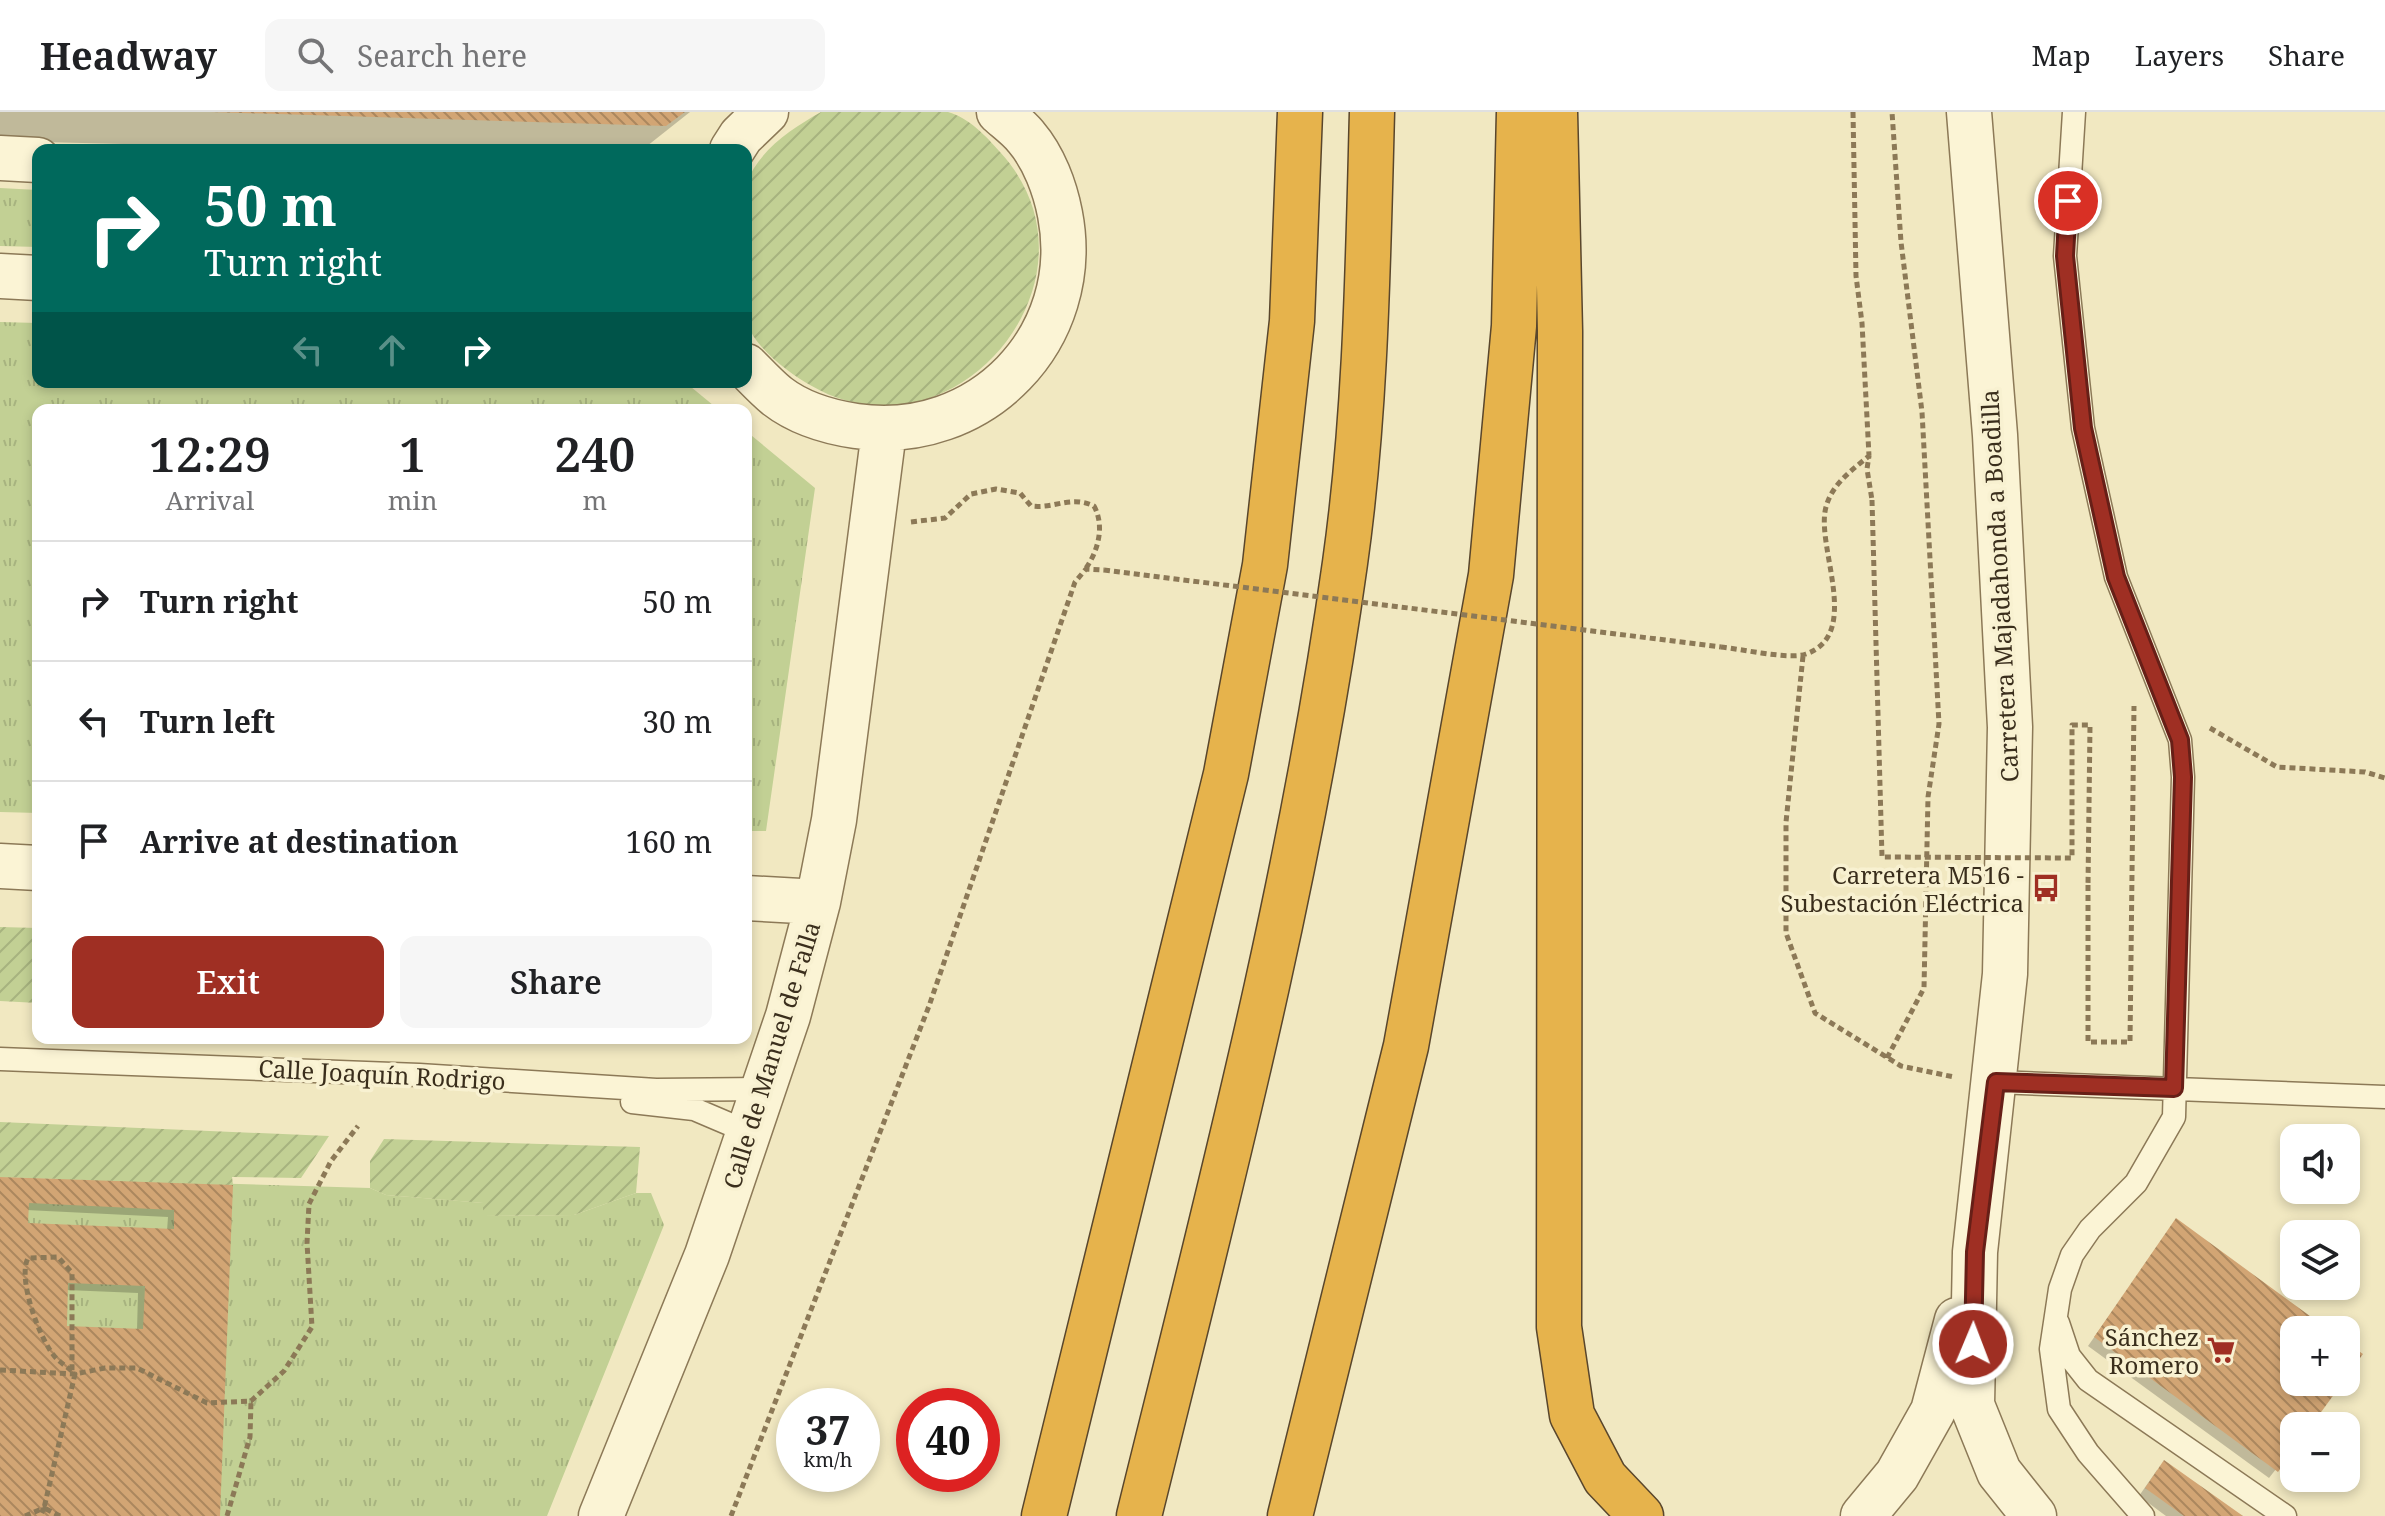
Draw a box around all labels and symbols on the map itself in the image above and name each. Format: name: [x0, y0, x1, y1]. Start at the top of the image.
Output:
pin: [2034, 167, 2102, 235]
street label: Carretera Majadahonda a Boadilla: [1972, 389, 2026, 783]
place label: Carretera M516 - Subestación Eléctrica: [1780, 858, 2024, 919]
bus stop icon: Carretera M516 - Subestación Eléctrica: [2031, 873, 2061, 903]
street label: Calle de Manuel de Falla: [715, 917, 827, 1193]
street label: Calle Joaquín Rodrigo: [258, 1051, 506, 1097]
position arrow: [1931, 1302, 2015, 1386]
place label: Sánchez Romero: [2105, 1320, 2199, 1381]
supermarket icon: Sánchez Romero: [2206, 1335, 2236, 1365]
speed limit sign: 40: [896, 1388, 1000, 1492]

